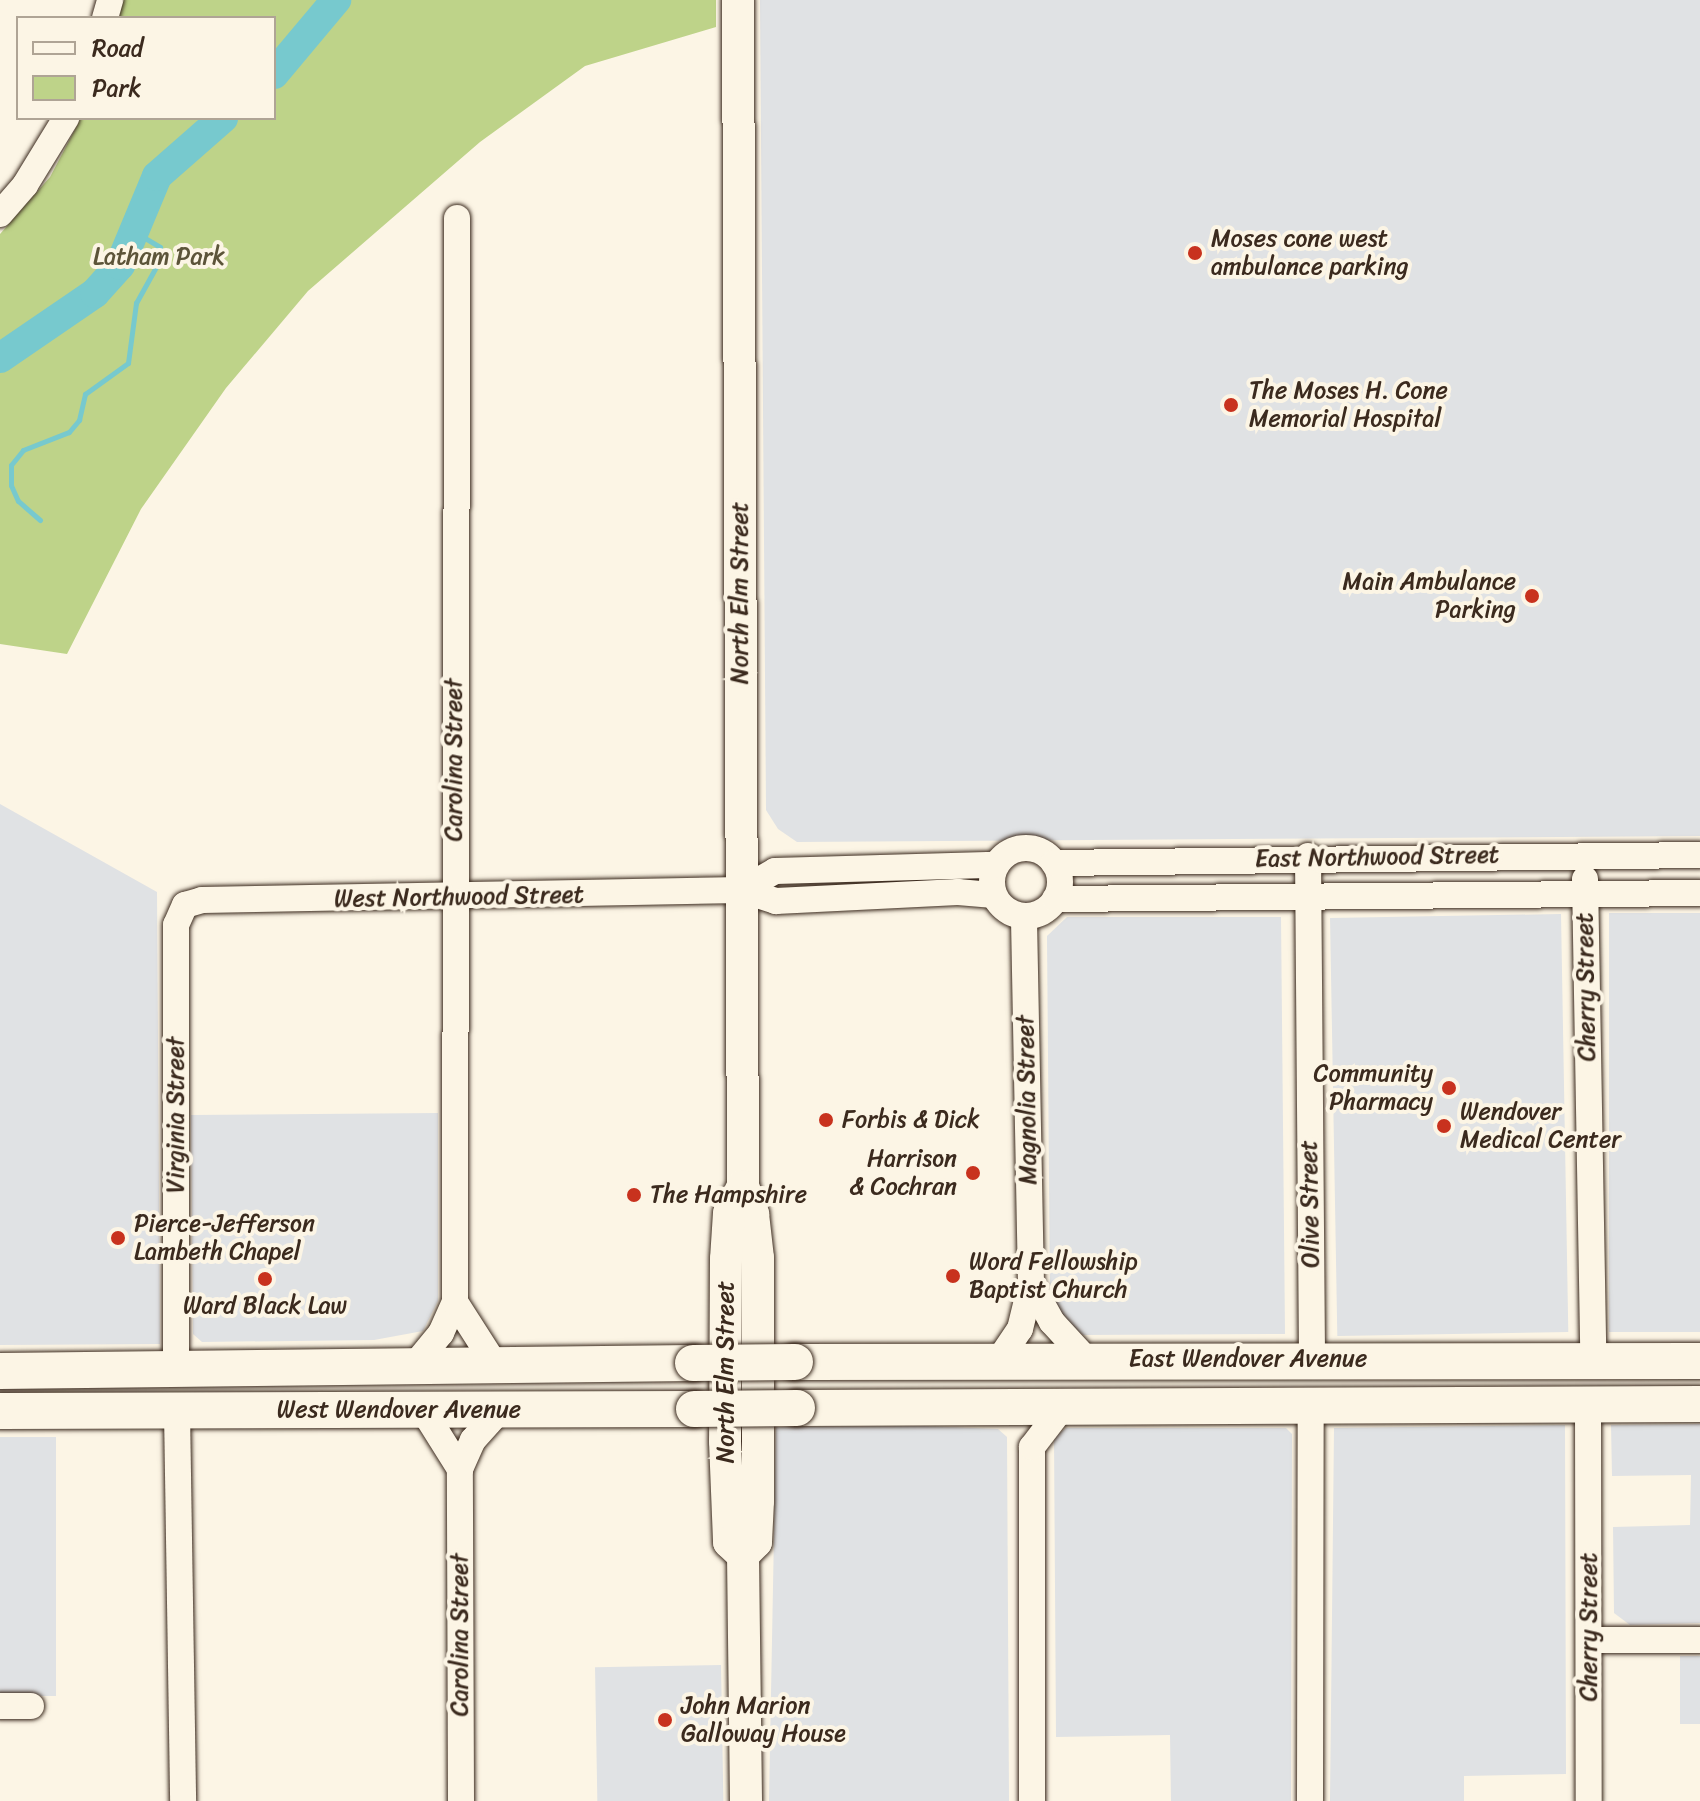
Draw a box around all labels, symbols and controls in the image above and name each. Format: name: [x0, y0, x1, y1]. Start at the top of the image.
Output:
legend: [16, 16, 276, 120]
text: Road: [92, 27, 143, 69]
text: Park: [92, 67, 141, 109]
place label: Moses cone west ambulance parking: [1211, 225, 1409, 281]
park label: Latham Park: [93, 243, 225, 271]
marker: Moses cone west ambulance parking: [1186, 244, 1204, 262]
place label: The Moses H. Cone Memorial Hospital: [1249, 377, 1449, 433]
marker: The Moses H. Cone Memorial Hospital: [1220, 394, 1242, 416]
street label: North Elm Street: [726, 502, 754, 684]
place label: Main Ambulance Parking: [1343, 568, 1516, 624]
marker: Main Ambulance Parking: [1523, 587, 1541, 605]
street label: Carolina Street: [440, 678, 468, 842]
street label: East Northwood Street: [1255, 840, 1499, 874]
street label: West Northwood Street: [334, 880, 584, 914]
street label: Cherry Street: [1570, 913, 1602, 1061]
street label: Magnolia Street: [1011, 1015, 1043, 1185]
street label: Virginia Street: [162, 1036, 190, 1194]
place label: Community Pharmacy: [1314, 1060, 1433, 1116]
marker: Community Pharmacy: [1440, 1079, 1458, 1097]
place label: Wendover Medical Center: [1460, 1098, 1621, 1154]
place label: Forbis & Dick: [842, 1106, 980, 1134]
marker: Forbis & Dick: [817, 1111, 835, 1129]
marker: Wendover Medical Center: [1435, 1117, 1453, 1135]
street label: Olive Street: [1294, 1140, 1326, 1268]
place label: Harrison & Cochran: [849, 1145, 957, 1201]
marker: Harrison & Cochran: [964, 1164, 982, 1182]
place label: The Hampshire: [650, 1181, 805, 1209]
marker: The Hampshire: [625, 1186, 643, 1204]
place label: Pierce-Jefferson Lambeth Chapel: [134, 1210, 315, 1266]
marker: Pierce-Jefferson Lambeth Chapel: [109, 1229, 127, 1247]
place label: Word Fellowship Baptist Church: [969, 1248, 1139, 1304]
marker: Word Fellowship Baptist Church: [944, 1267, 962, 1285]
marker: Ward Black Law: [256, 1270, 274, 1288]
street label: North Elm Street: [712, 1281, 740, 1463]
place label: Ward Black Law: [183, 1292, 347, 1320]
street label: East Wendover Avenue: [1129, 1345, 1367, 1373]
street label: West Wendover Avenue: [278, 1396, 520, 1424]
street label: Carolina Street: [446, 1553, 474, 1717]
street label: Cherry Street: [1575, 1553, 1603, 1701]
place label: John Marion Galloway House: [681, 1692, 846, 1748]
marker: John Marion Galloway House: [656, 1711, 674, 1729]

